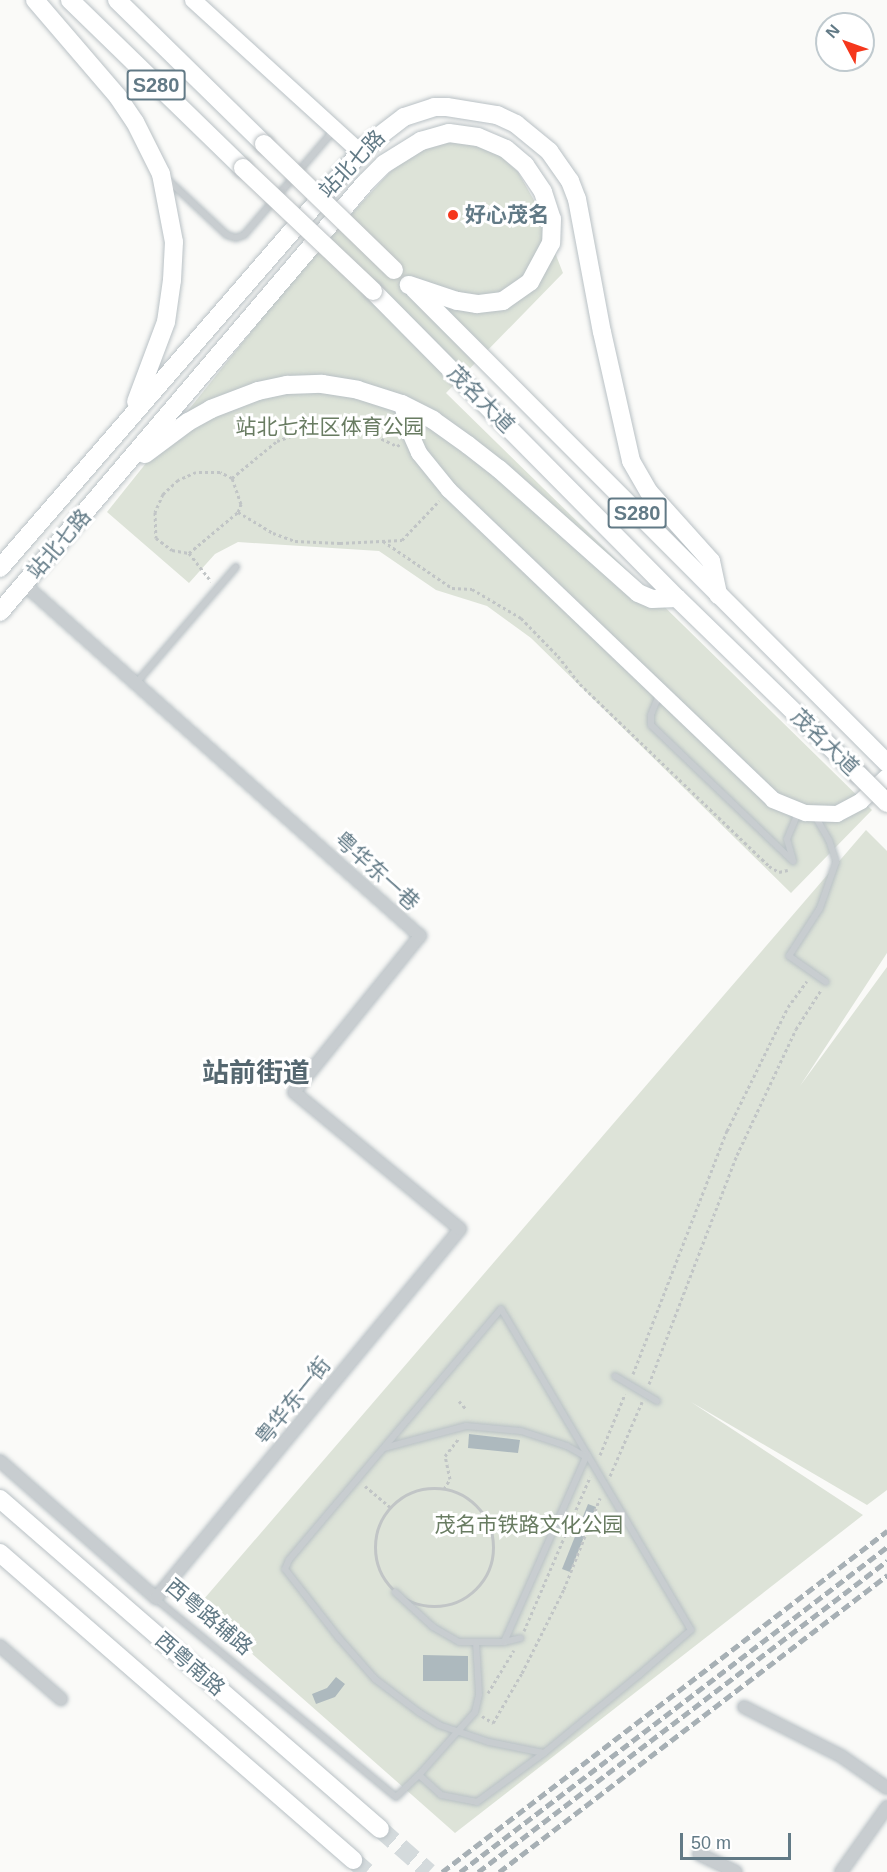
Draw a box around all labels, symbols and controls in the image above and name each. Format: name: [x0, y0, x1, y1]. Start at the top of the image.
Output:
north arrow: [815, 12, 875, 72]
text: N: [822, 21, 843, 41]
road number: S280: [126, 68, 186, 102]
street label: 站北七路: [314, 125, 390, 203]
place label: 好心茂名: [465, 202, 549, 228]
marker: 好心茂名: [446, 208, 460, 222]
street label: 茂名大道: [442, 360, 520, 438]
park label: 站北七社区体育公园: [236, 414, 424, 440]
road number: S280: [607, 496, 667, 530]
street label: 站北七路: [22, 504, 96, 584]
street label: 茂名大道: [786, 704, 864, 780]
street label: 粤华东一巷: [330, 827, 424, 915]
district label: 站前街道: [202, 1058, 310, 1090]
street label: 粤华东一街: [250, 1352, 336, 1450]
park label: 茂名市铁路文化公园: [435, 1512, 623, 1538]
street label: 西粤路辅路: [161, 1574, 257, 1660]
street label: 西粤南路: [150, 1627, 230, 1701]
scale bar: [683, 1821, 794, 1859]
text: 50 m: [691, 1833, 731, 1853]

